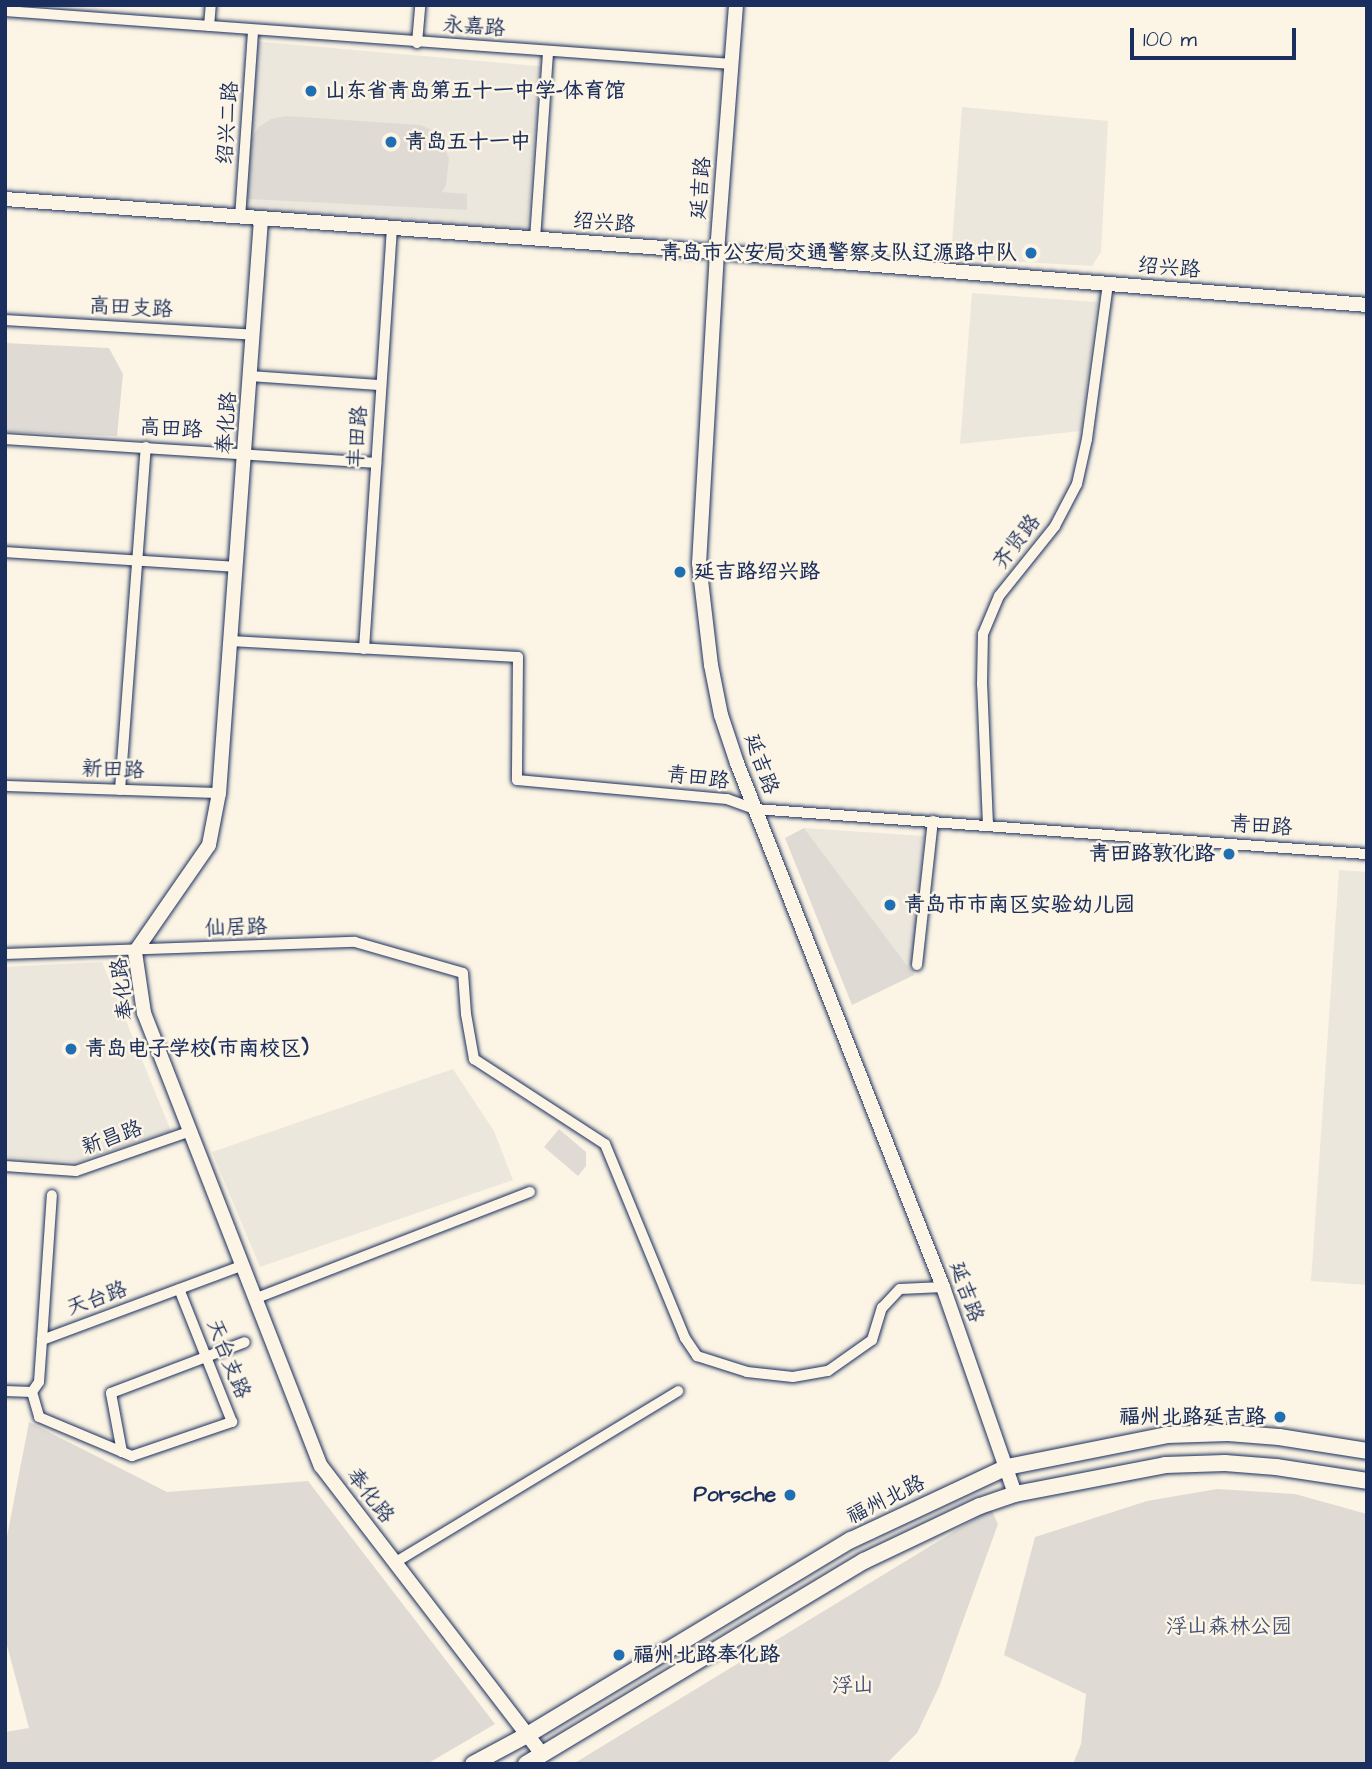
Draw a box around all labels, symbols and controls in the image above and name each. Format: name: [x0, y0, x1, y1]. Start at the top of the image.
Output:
street label: 永嘉路: [442, 12, 506, 42]
scale bar: [1134, 14, 1300, 58]
text: 100 m: [1143, 25, 1197, 54]
place label: 山东省青岛第五十一中学-体育馆: [325, 78, 626, 104]
street label: 绍兴二路: [213, 80, 243, 166]
marker: 山东省青岛第五十一中学-体育馆: [303, 83, 319, 99]
place label: 青岛五十一中: [405, 129, 531, 155]
marker: 青岛五十一中: [383, 134, 399, 150]
street label: 延吉路: [686, 156, 716, 220]
street label: 绍兴路: [572, 208, 636, 238]
place label: 青岛市公安局交通警察支队辽源路中队: [660, 240, 1017, 266]
marker: 青岛市公安局交通警察支队辽源路中队: [1023, 245, 1039, 261]
street label: 绍兴路: [1137, 253, 1201, 283]
street label: 高田支路: [88, 293, 174, 323]
street label: 奉化路: [212, 391, 242, 455]
street label: 丰田路: [343, 405, 373, 469]
street label: 高田路: [139, 415, 203, 443]
street label: 齐贤路: [988, 509, 1046, 575]
place label: 延吉路绍兴路: [694, 559, 820, 585]
marker: 延吉路绍兴路: [672, 564, 688, 580]
street label: 延吉路: [738, 730, 784, 798]
street label: 新田路: [81, 756, 145, 784]
street label: 青田路: [665, 762, 731, 794]
street label: 青田路: [1229, 811, 1293, 841]
place label: 青田路敦化路: [1089, 841, 1215, 867]
marker: 青田路敦化路: [1221, 846, 1237, 862]
place label: 青岛市市南区实验幼儿园: [904, 892, 1135, 918]
marker: 青岛市市南区实验幼儿园: [882, 897, 898, 913]
street label: 仙居路: [204, 914, 268, 942]
street label: 奉化路: [107, 956, 139, 1022]
place label: 青岛电子学校(市南校区): [85, 1036, 309, 1062]
marker: 青岛电子学校(市南校区): [63, 1041, 79, 1057]
street label: 新昌路: [78, 1115, 146, 1161]
street label: 延吉路: [943, 1258, 989, 1326]
street label: 天台路: [63, 1276, 131, 1322]
street label: 天台支路: [201, 1315, 255, 1403]
place label: 福州北路延吉路: [1119, 1404, 1266, 1430]
marker: 福州北路延吉路: [1272, 1409, 1288, 1425]
street label: 奉化路: [341, 1463, 399, 1529]
street label: 福州北路: [843, 1470, 929, 1530]
place label: Porsche: [694, 1482, 776, 1508]
marker: Porsche: [782, 1487, 798, 1503]
park label: 浮山森林公园: [1166, 1614, 1292, 1640]
place label: 福州北路奉化路: [633, 1642, 780, 1668]
marker: 福州北路奉化路: [611, 1647, 627, 1663]
park label: 浮山: [832, 1673, 874, 1699]

